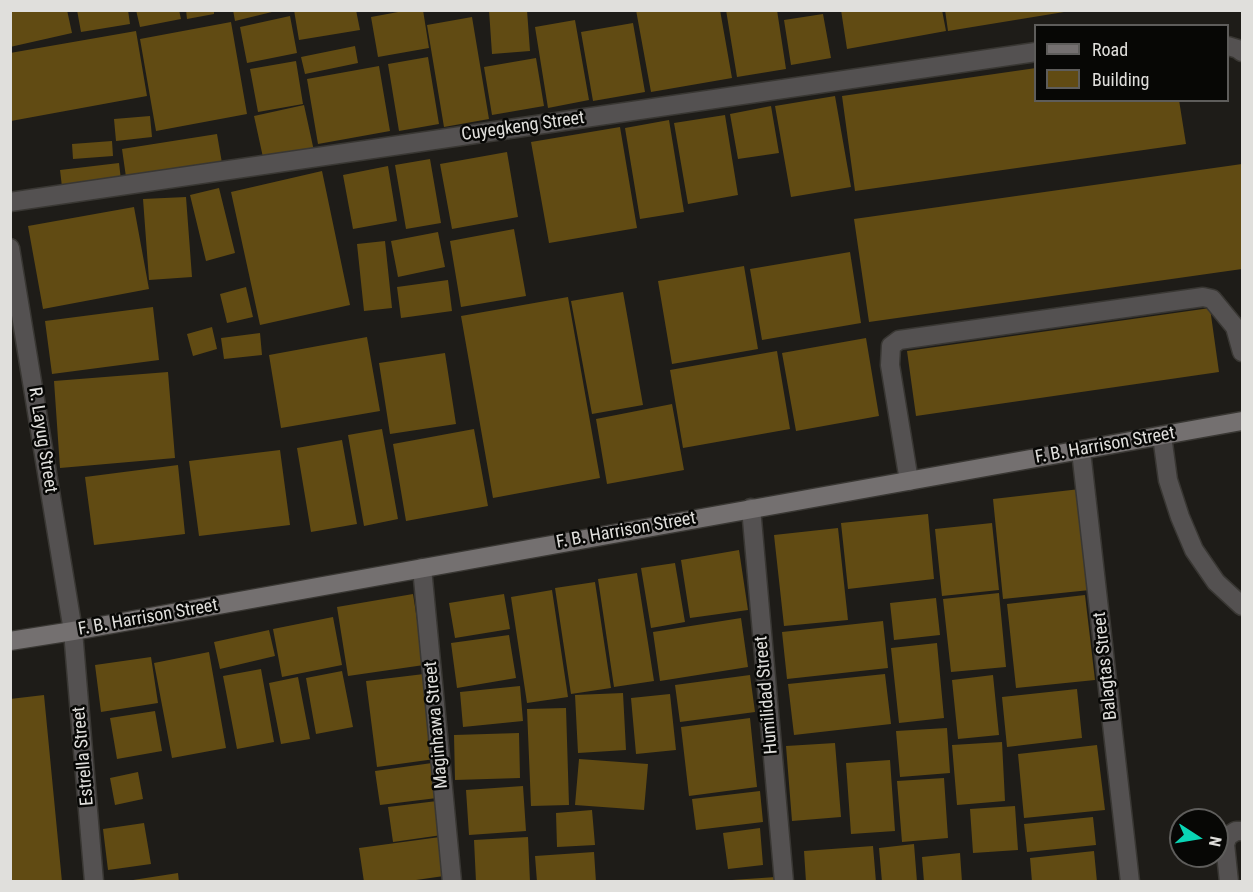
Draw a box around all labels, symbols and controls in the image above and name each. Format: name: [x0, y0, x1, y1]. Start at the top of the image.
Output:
legend: [1034, 24, 1229, 102]
text: Road: [1092, 39, 1128, 60]
text: Building: [1092, 69, 1149, 90]
street label: Cuyegkeng Street: [460, 108, 586, 146]
street label: R. Layug Street: [23, 386, 61, 494]
street label: F. B. Harrison Street: [1034, 423, 1176, 469]
street label: F. B. Harrison Street: [555, 508, 697, 554]
street label: F. B. Harrison Street: [77, 595, 219, 641]
street label: Balagtas Street: [1090, 611, 1122, 721]
street label: Humilidad Street: [751, 635, 783, 755]
street label: Maginhawa Street: [421, 660, 453, 790]
street label: Estrella Street: [69, 706, 99, 806]
north arrow: [1169, 808, 1229, 868]
text: N: [1205, 835, 1225, 848]

